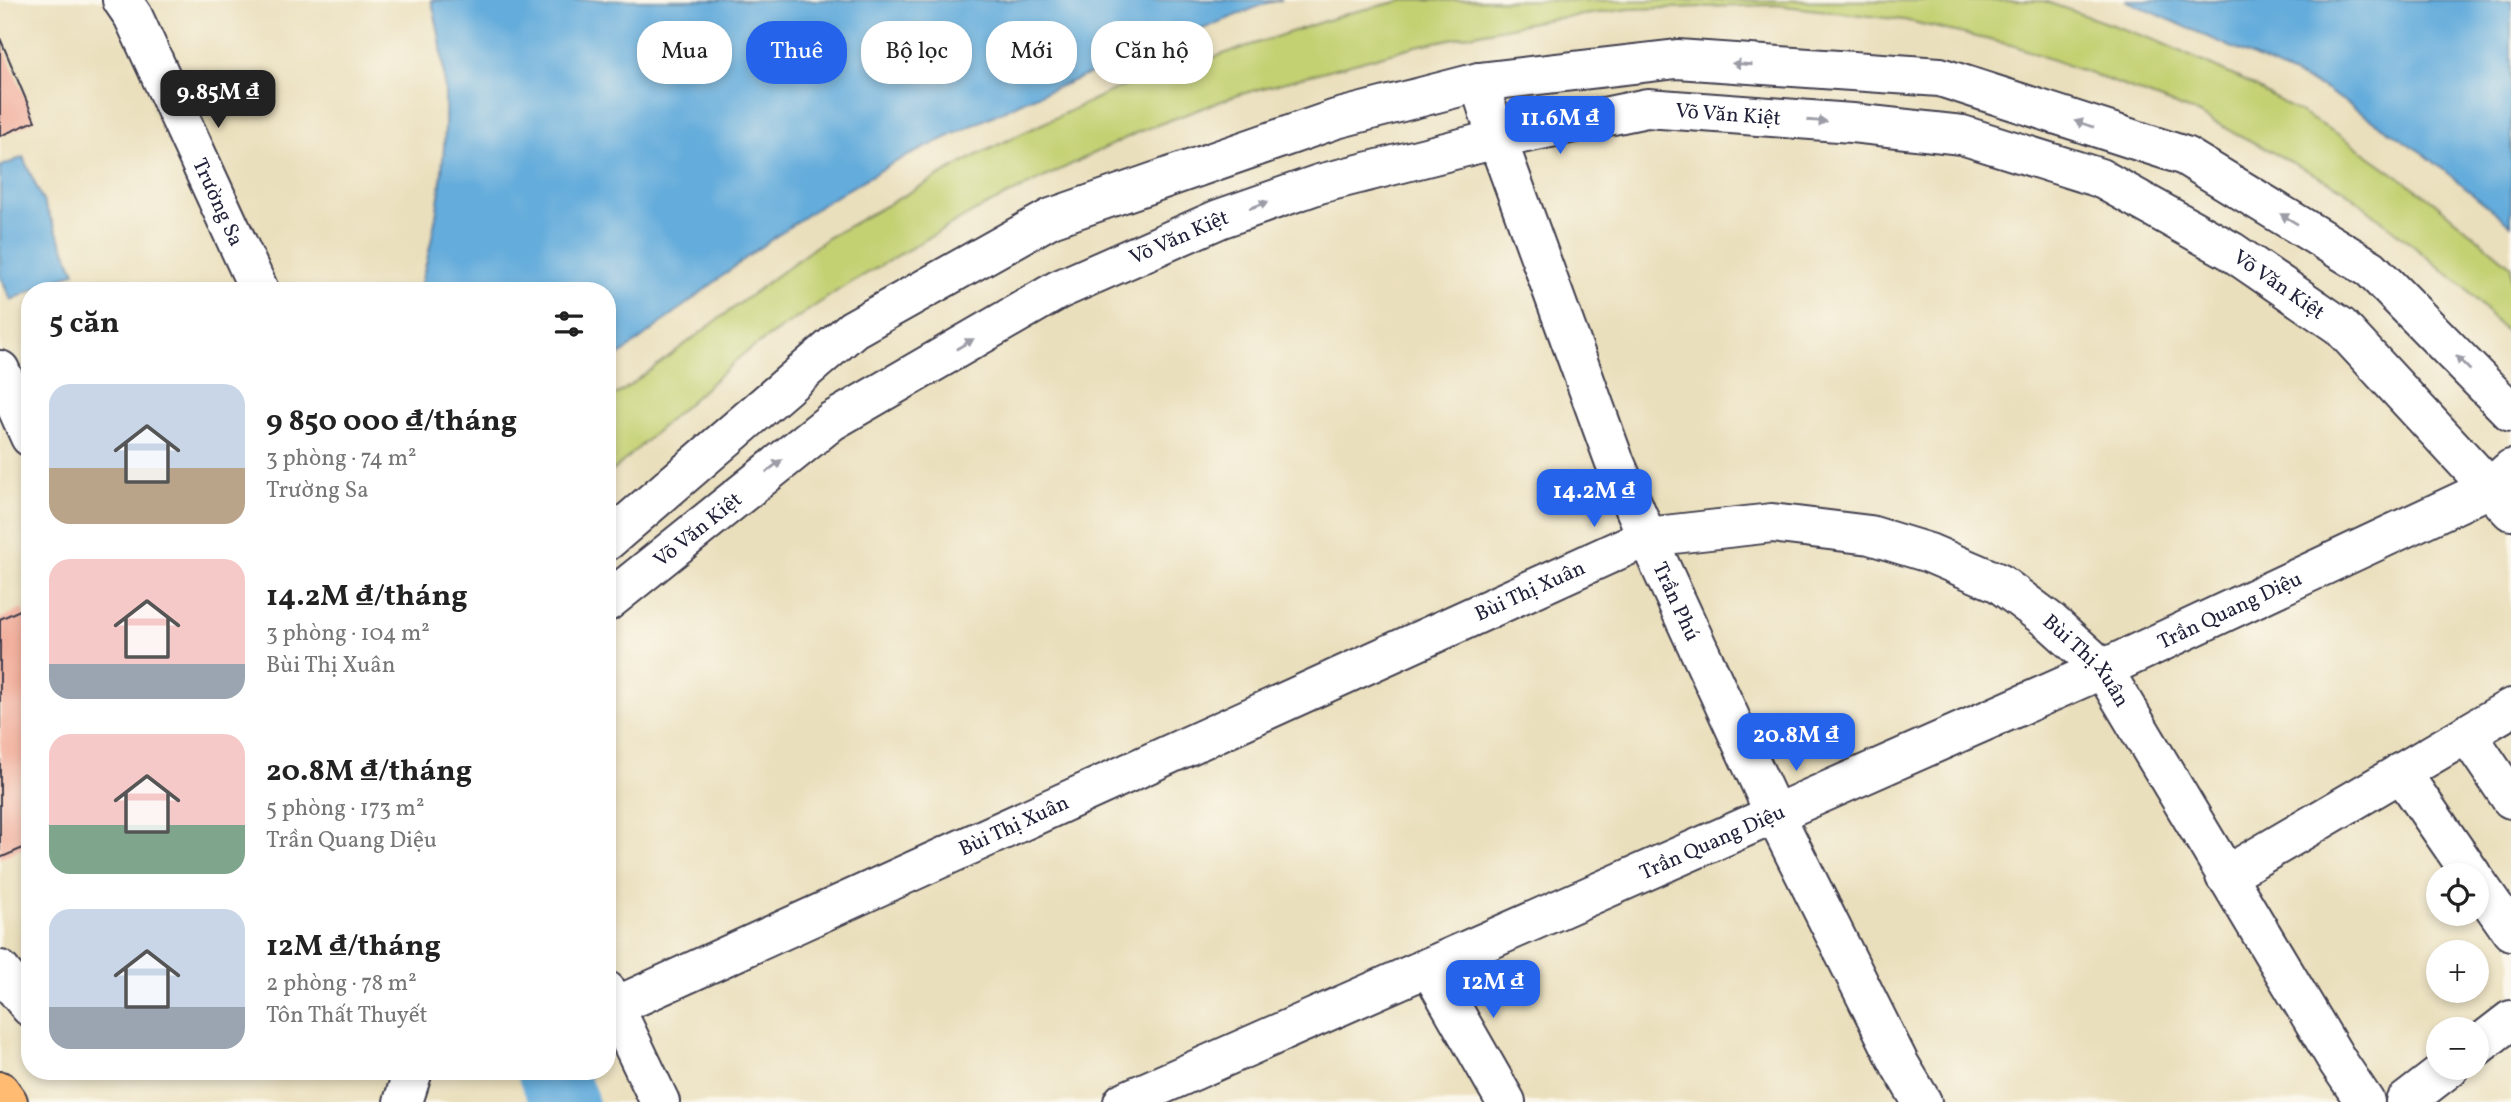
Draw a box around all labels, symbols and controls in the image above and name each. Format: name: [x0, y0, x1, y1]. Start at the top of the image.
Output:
chip: Mua: [637, 21, 732, 84]
chip: Thuê: [746, 21, 847, 84]
chip: Bộ lọc: [861, 21, 972, 84]
chip: Mới: [986, 21, 1077, 84]
chip: Căn hộ: [1091, 21, 1213, 84]
one-way arrow: [1731, 58, 1753, 69]
pin: 9.85M ₫: [153, 71, 283, 130]
text: 9.85M ₫: [176, 77, 260, 109]
pin: 11.6M ₫: [1495, 96, 1625, 156]
street label: Võ Văn Kiệt: [1674, 97, 1782, 134]
text: 11.6M ₫: [1521, 103, 1599, 135]
one-way arrow: [1806, 116, 1828, 127]
one-way arrow: [2074, 118, 2095, 128]
street label: Trường Sa: [184, 154, 250, 251]
one-way arrow: [1249, 199, 1270, 210]
street label: Võ Văn Kiệt: [1125, 204, 1233, 273]
one-way arrow: [2279, 213, 2298, 226]
street label: Võ Văn Kiệt: [2227, 244, 2330, 327]
text: 5 căn: [49, 303, 120, 345]
icon: filters: [550, 305, 588, 343]
one-way arrow: [956, 338, 975, 350]
one-way arrow: [2456, 355, 2472, 372]
text: 9 850 000 ₫/tháng: [266, 401, 517, 443]
icon: home: [105, 412, 189, 496]
text: 3 phòng · 74 m²: [266, 443, 417, 475]
one-way arrow: [765, 459, 783, 474]
pin: 14.2M ₫: [1529, 470, 1659, 529]
text: Trường Sa: [266, 475, 369, 507]
text: 14.2M ₫: [1553, 476, 1635, 508]
street label: Võ Văn Kiệt: [648, 486, 749, 575]
street label: Bùi Thị Xuân: [1470, 554, 1590, 629]
street label: Trần Phú: [1644, 558, 1706, 646]
street label: Trần Quang Diệu: [2153, 565, 2307, 657]
text: 14.2M ₫/tháng: [266, 576, 468, 618]
icon: home: [105, 587, 189, 671]
street label: Bùi Thị Xuân: [2036, 608, 2136, 713]
text: 3 phòng · 104 m²: [266, 618, 430, 650]
text: Bùi Thị Xuân: [266, 650, 395, 682]
pin: 20.8M ₫: [1731, 714, 1861, 773]
text: 20.8M ₫: [1753, 720, 1839, 752]
text: 20.8M ₫/tháng: [266, 751, 472, 793]
icon: home: [105, 762, 189, 846]
street label: Bùi Thị Xuân: [954, 789, 1074, 864]
text: 5 phòng · 173 m²: [266, 793, 424, 825]
street label: Trần Quang Diệu: [1635, 798, 1790, 888]
text: Trần Quang Diệu: [266, 825, 437, 857]
map controls: [2426, 863, 2489, 1080]
button: locate: [2426, 863, 2489, 926]
text: 12M ₫/tháng: [266, 926, 441, 968]
icon: home: [105, 937, 189, 1021]
button: +: [2426, 940, 2489, 1003]
pin: 12M ₫: [1444, 960, 1542, 1020]
text: 12M ₫: [1462, 967, 1524, 999]
text: 2 phòng · 78 m²: [266, 968, 417, 1000]
text: Tôn Thất Thuyết: [266, 1000, 428, 1032]
button: −: [2426, 1017, 2489, 1080]

